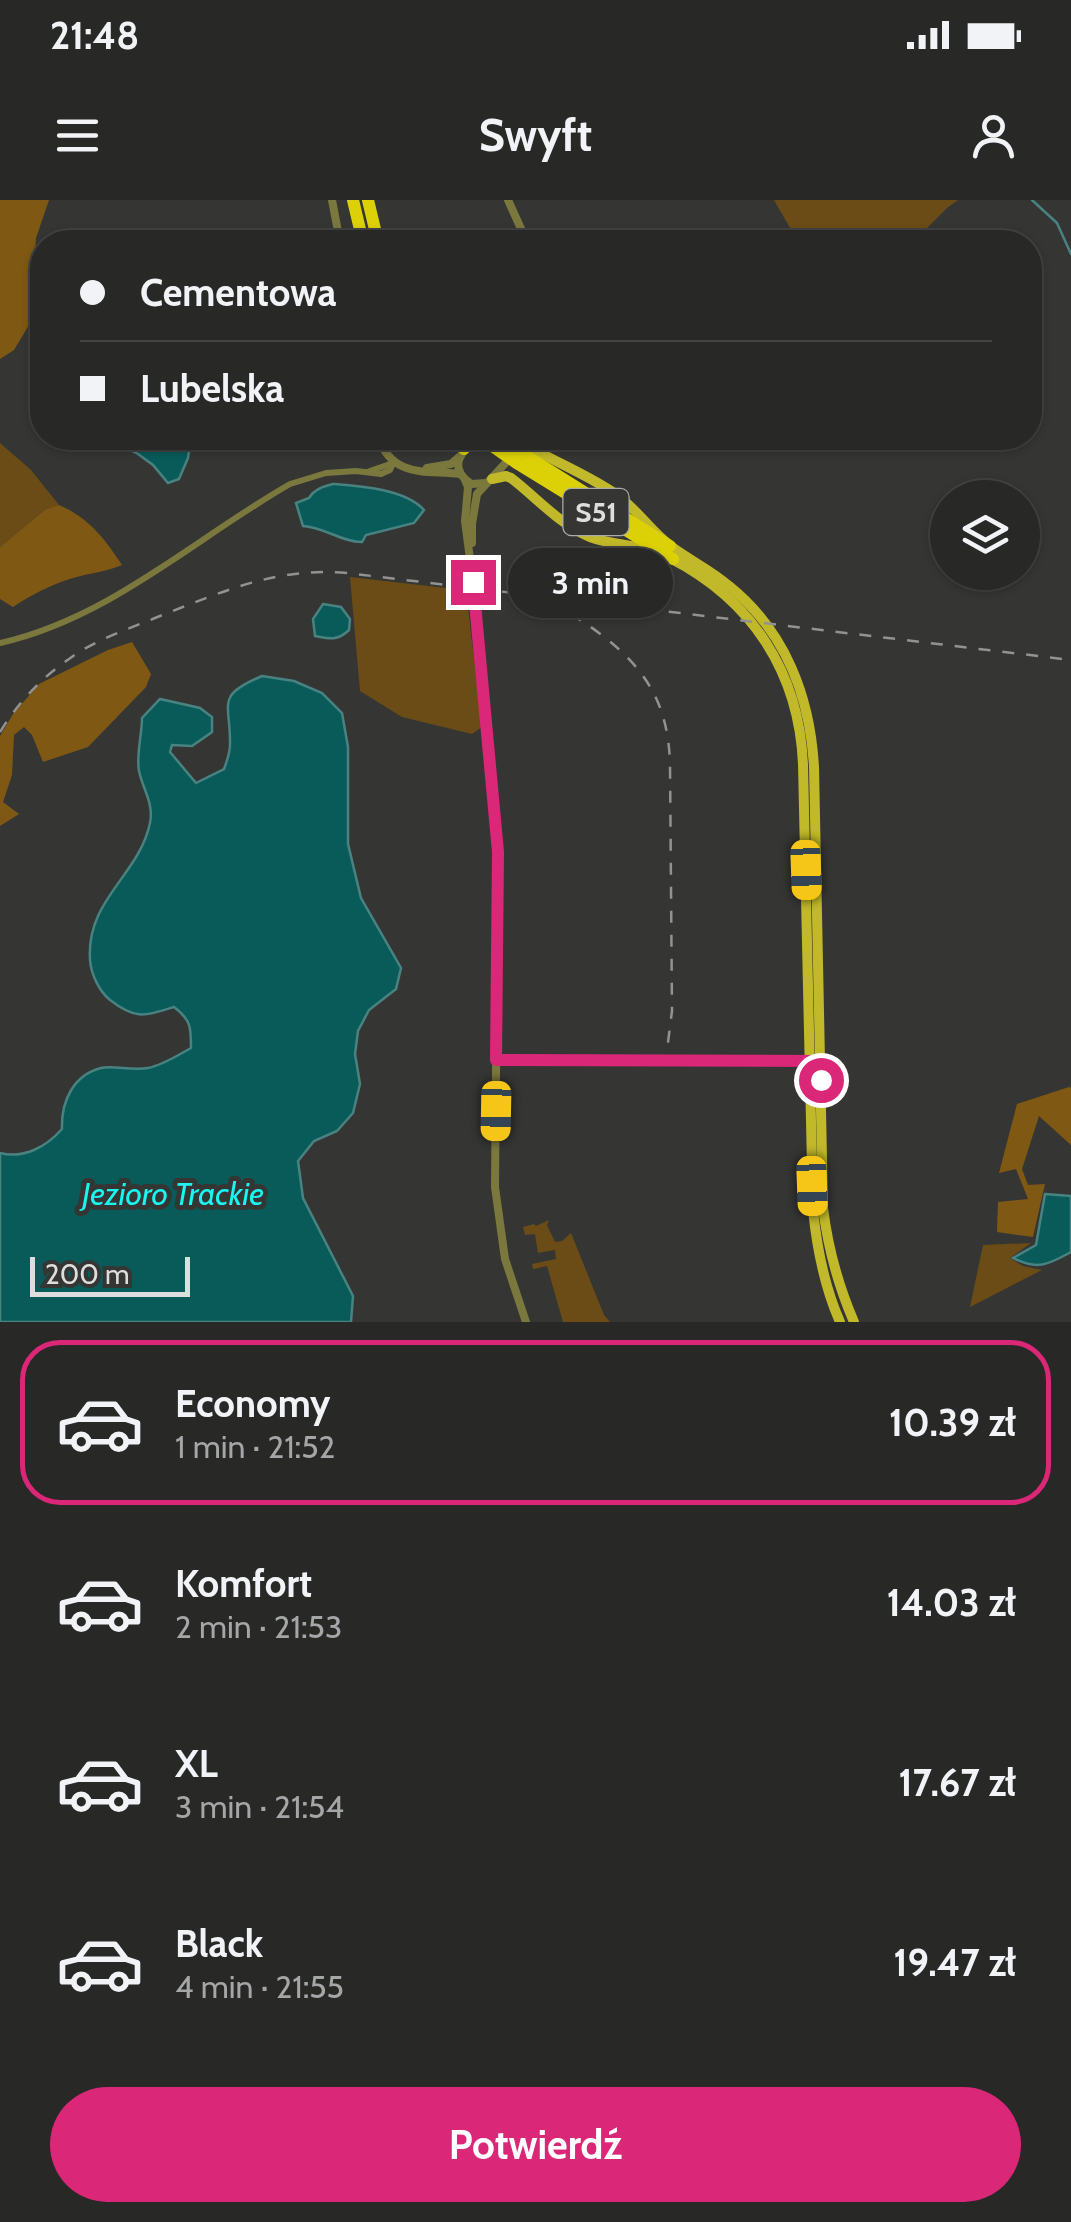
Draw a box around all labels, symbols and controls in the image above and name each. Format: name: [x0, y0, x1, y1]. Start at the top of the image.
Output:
text: 21:48: [50, 12, 139, 59]
icon: menu: [50, 108, 105, 163]
text: Swyft: [479, 108, 592, 162]
icon: person: [966, 108, 1021, 163]
text: Cementowa: [140, 269, 337, 316]
text: Lubelska: [140, 365, 284, 412]
map controls: [930, 480, 1040, 590]
button: layers: [930, 480, 1040, 590]
road number: S51: [564, 489, 628, 535]
callout: 3 min: [508, 547, 673, 617]
route end: [451, 560, 496, 605]
text: 3 min: [552, 563, 629, 602]
car: [790, 839, 822, 901]
route start: [799, 1058, 844, 1103]
car: [480, 1081, 512, 1141]
car: [796, 1155, 828, 1217]
water label: Jezioro Trackie: [79, 1174, 264, 1213]
scale bar: [30, 1252, 190, 1296]
text: 200 m: [45, 1257, 130, 1291]
icon: car: [55, 1378, 145, 1468]
text: Economy: [175, 1380, 330, 1427]
text: 10.39 zł: [889, 1399, 1016, 1446]
text: 1 min · 21:52: [175, 1427, 335, 1466]
icon: car: [55, 1558, 145, 1648]
text: Komfort: [175, 1560, 312, 1607]
text: 14.03 zł: [887, 1579, 1016, 1626]
text: 2 min · 21:53: [175, 1607, 342, 1646]
icon: car: [55, 1738, 145, 1828]
text: XL: [175, 1740, 218, 1787]
text: 17.67 zł: [899, 1759, 1016, 1806]
text: 3 min · 21:54: [175, 1787, 344, 1826]
icon: car: [55, 1918, 145, 2008]
text: Black: [175, 1920, 263, 1967]
text: 19.47 zł: [894, 1939, 1016, 1986]
text: 4 min · 21:55: [175, 1967, 344, 2006]
button: Potwierdź: [50, 2087, 1021, 2202]

